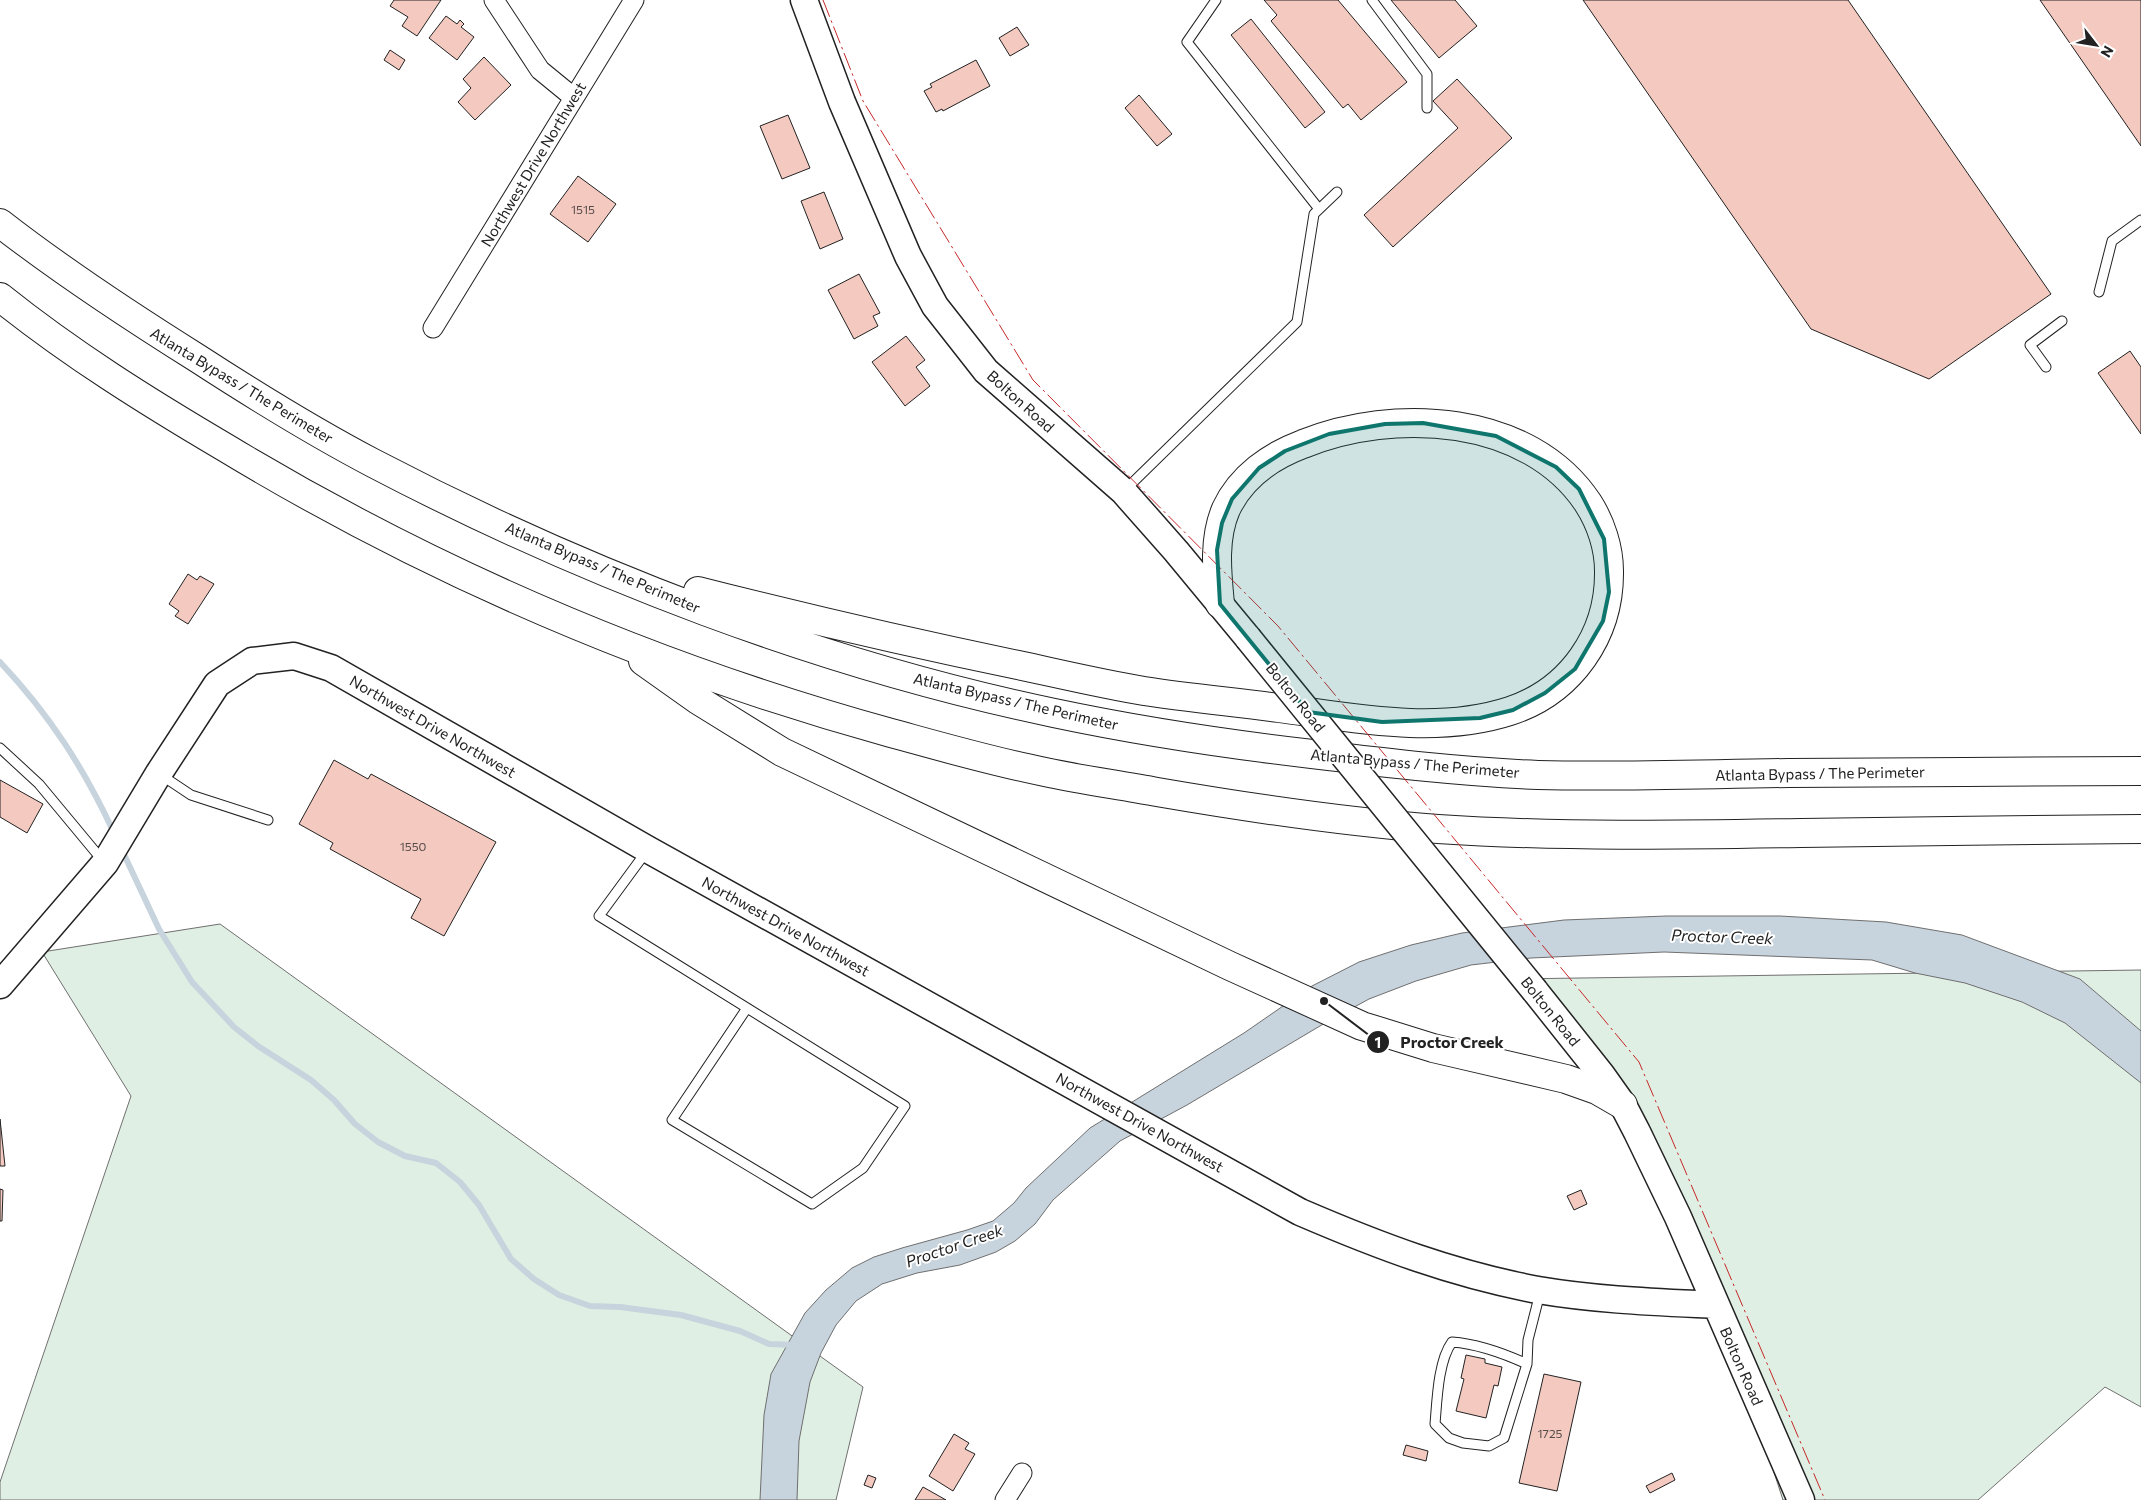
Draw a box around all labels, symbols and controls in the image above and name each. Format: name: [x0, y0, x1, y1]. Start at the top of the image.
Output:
north arrow: [2071, 20, 2121, 70]
text: N: [2098, 43, 2118, 61]
street label: Northwest Drive Northwest: [477, 78, 589, 250]
house number: 1515: [571, 202, 595, 216]
street label: Atlanta Bypass / The Perimeter: [147, 323, 337, 447]
street label: Bolton Road: [984, 366, 1058, 436]
street label: Atlanta Bypass / The Perimeter: [503, 518, 703, 616]
street label: Bolton Road: [1263, 659, 1329, 735]
street label: Atlanta Bypass / The Perimeter: [912, 669, 1120, 733]
street label: Northwest Drive Northwest: [347, 671, 519, 781]
street label: Atlanta Bypass / The Perimeter: [1310, 745, 1520, 781]
street label: Atlanta Bypass / The Perimeter: [1715, 762, 1925, 784]
house number: 1550: [400, 839, 427, 853]
street label: Northwest Drive Northwest: [699, 872, 873, 980]
water label: Proctor Creek: [1671, 925, 1773, 947]
street label: Bolton Road: [1518, 973, 1584, 1049]
callout: Proctor Creek: [1366, 1027, 1514, 1058]
text: Proctor Creek: [1400, 1032, 1504, 1051]
text: 1: [1375, 1033, 1381, 1051]
street label: Northwest Drive Northwest: [1053, 1068, 1227, 1176]
water label: Proctor Creek: [903, 1219, 1005, 1271]
street label: Bolton Road: [1717, 1324, 1767, 1408]
house number: 1725: [1537, 1426, 1563, 1440]

